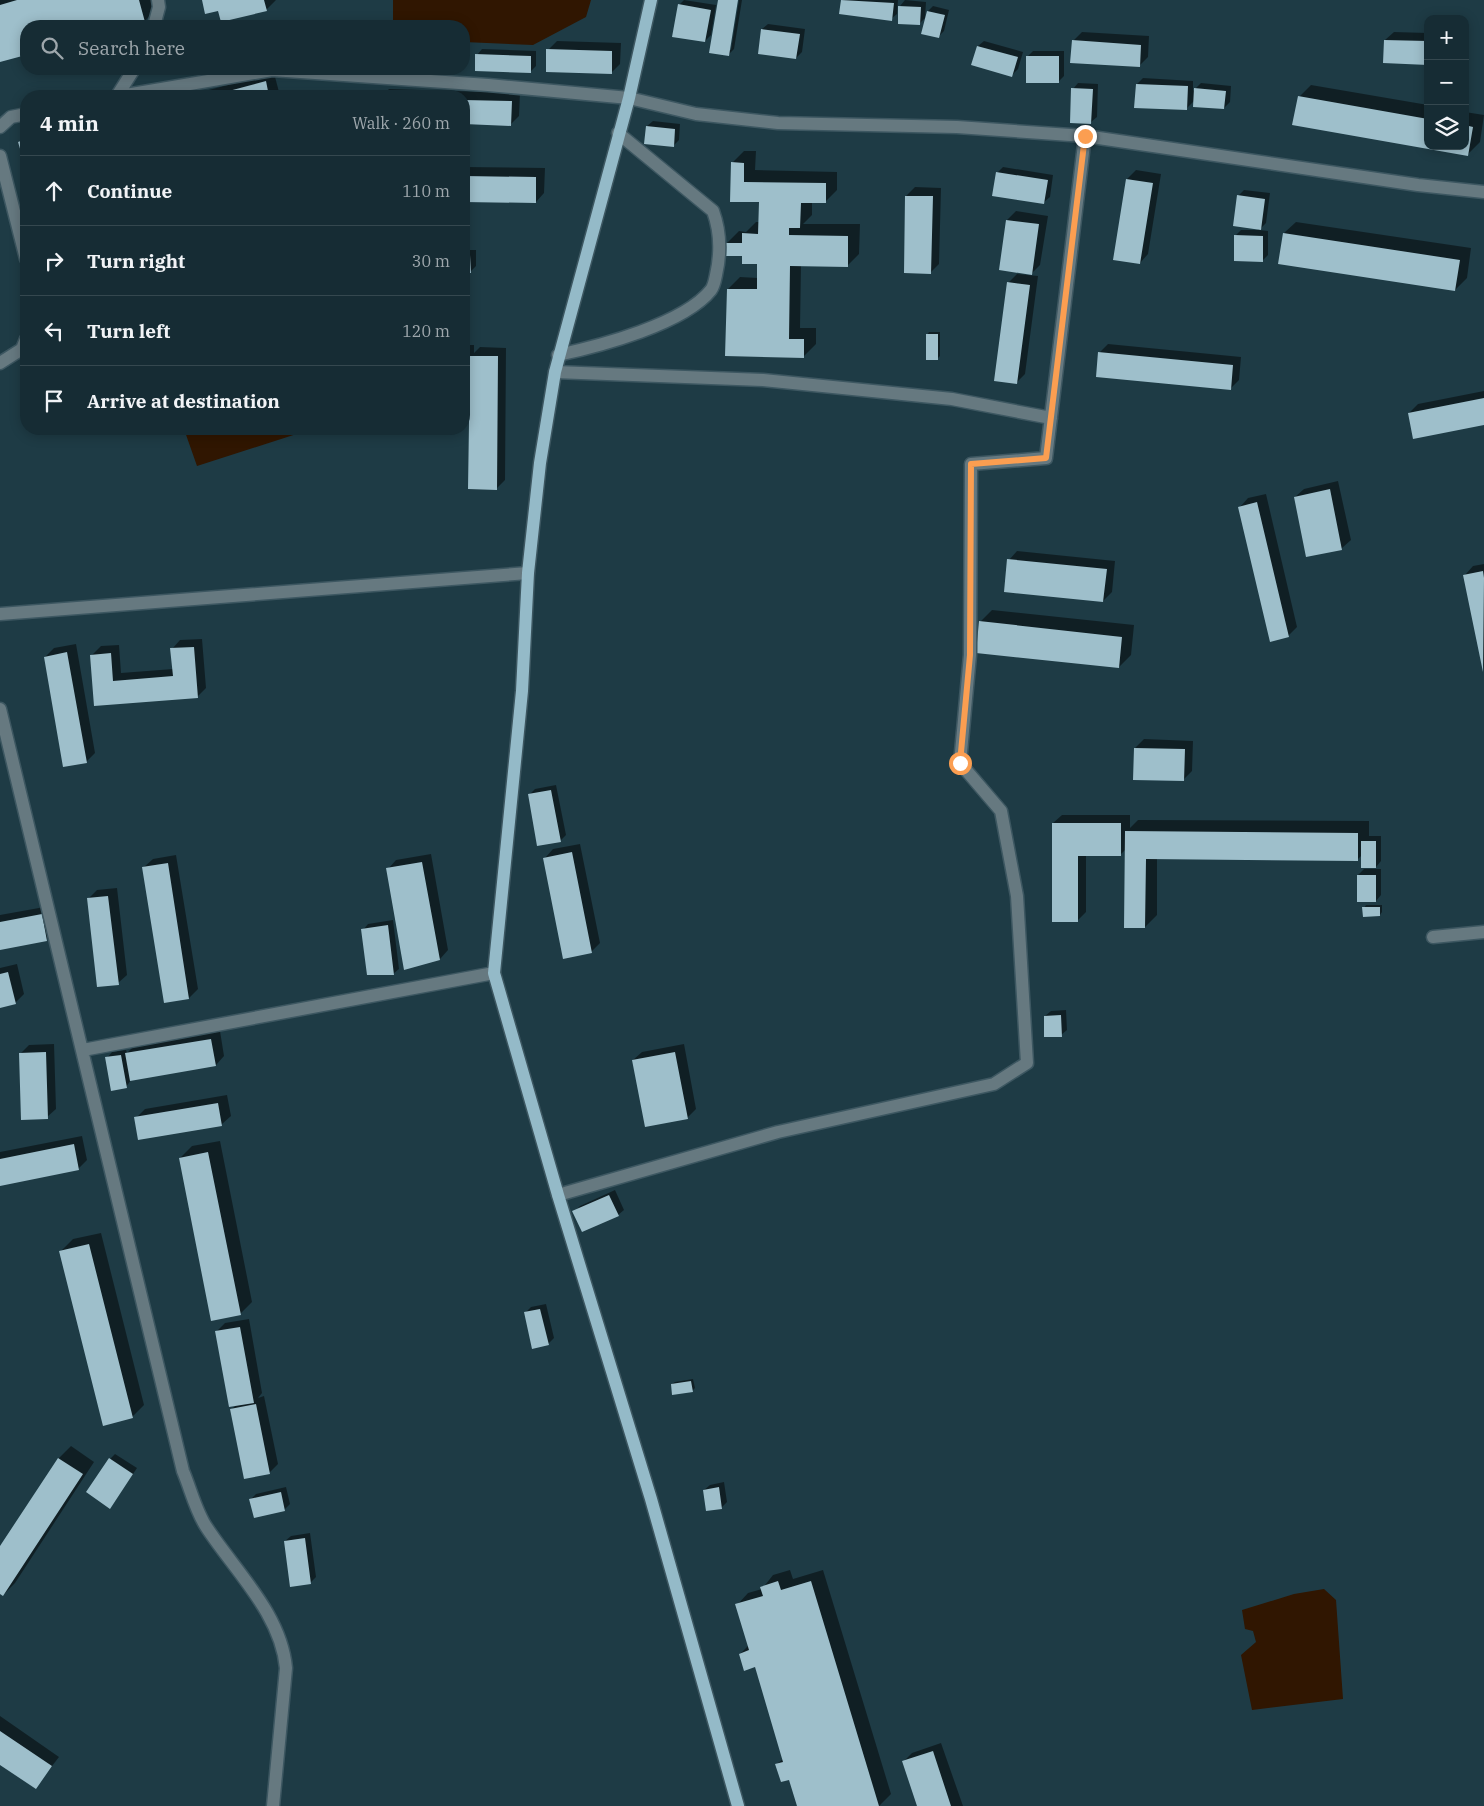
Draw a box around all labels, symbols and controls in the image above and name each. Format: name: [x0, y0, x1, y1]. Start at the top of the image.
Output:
map controls: [1424, 15, 1469, 150]
button: +: [1424, 15, 1469, 60]
search box: [20, 20, 470, 75]
icon: search: [38, 34, 66, 62]
text: Search here: [78, 36, 185, 60]
button: −: [1424, 60, 1469, 105]
button: layers: [1424, 105, 1469, 150]
text: 4 min: [40, 109, 99, 137]
text: Walk · 260 m: [352, 113, 450, 133]
route end: [1074, 125, 1097, 148]
icon: ahead: [40, 177, 68, 205]
text: Continue: [87, 179, 172, 203]
text: 110 m: [402, 181, 450, 201]
icon: right: [40, 247, 68, 275]
text: Turn right: [87, 249, 185, 273]
text: 30 m: [412, 251, 450, 271]
icon: left: [40, 317, 68, 345]
text: Turn left: [87, 319, 170, 343]
text: 120 m: [402, 321, 450, 341]
icon: arrive: [40, 387, 68, 415]
text: Arrive at destination: [87, 389, 280, 413]
route start: [949, 752, 972, 775]

